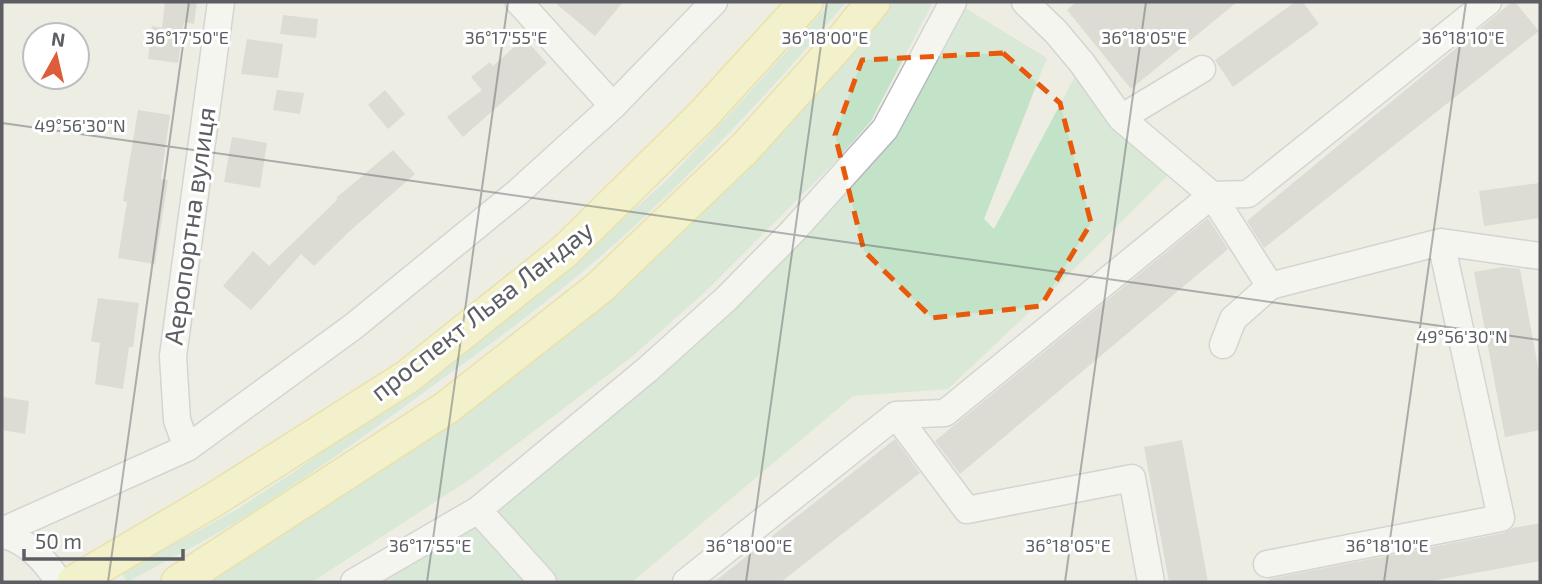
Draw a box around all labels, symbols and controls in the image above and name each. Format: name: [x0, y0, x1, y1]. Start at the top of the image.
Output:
north arrow: [21, 21, 91, 91]
text: N: [50, 26, 67, 51]
text: 36°17'50"E: [145, 26, 229, 48]
text: 36°17'55"E: [465, 26, 547, 48]
text: 36°18'00"E: [782, 26, 868, 48]
text: 36°18'05"E: [1101, 26, 1187, 48]
text: 36°18'10"E: [1421, 26, 1505, 48]
street label: Аеропортна вулиця: [156, 105, 222, 347]
text: 49°56'30"N: [34, 114, 126, 136]
street label: проспект Льва Ландау: [364, 213, 599, 407]
text: 49°56'30"N: [1416, 325, 1508, 347]
scale bar: [24, 518, 184, 562]
text: 50 m: [35, 528, 82, 553]
text: 36°17'55"E: [389, 534, 471, 556]
text: 36°18'00"E: [706, 534, 792, 556]
text: 36°18'05"E: [1025, 534, 1111, 556]
text: 36°18'10"E: [1345, 534, 1429, 556]

